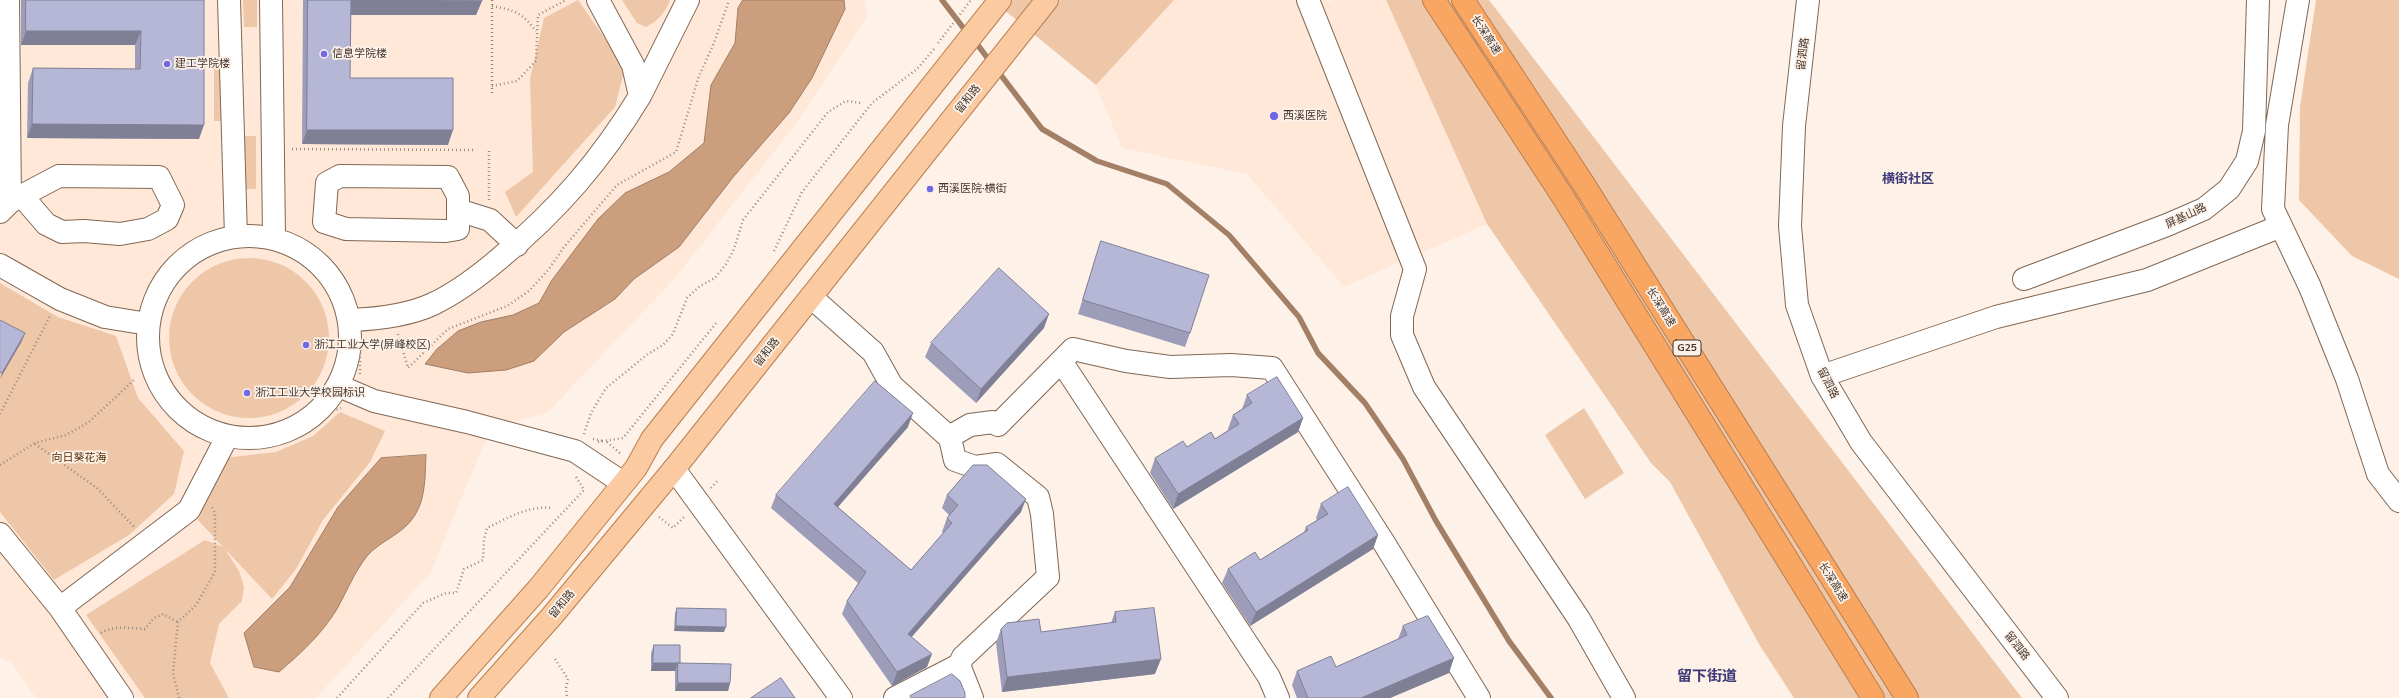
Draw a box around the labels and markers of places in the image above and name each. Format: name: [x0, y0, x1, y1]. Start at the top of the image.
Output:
place label: 信息学院楼: [332, 47, 387, 61]
marker: 信息学院楼: [319, 49, 329, 59]
place label: 建工学院楼: [175, 57, 230, 71]
marker: 建工学院楼: [162, 59, 172, 69]
place label: 西溪医院: [1283, 109, 1327, 123]
marker: 西溪医院: [1268, 110, 1280, 122]
place label: 西溪医院·横街: [938, 182, 1007, 196]
marker: 西溪医院·横街: [925, 184, 935, 194]
place label: 浙江工业大学(屏峰校区): [314, 338, 431, 352]
marker: 浙江工业大学(屏峰校区): [301, 340, 311, 350]
place label: 浙江工业大学校园标识: [255, 386, 365, 400]
marker: 浙江工业大学校园标识: [242, 388, 252, 398]

